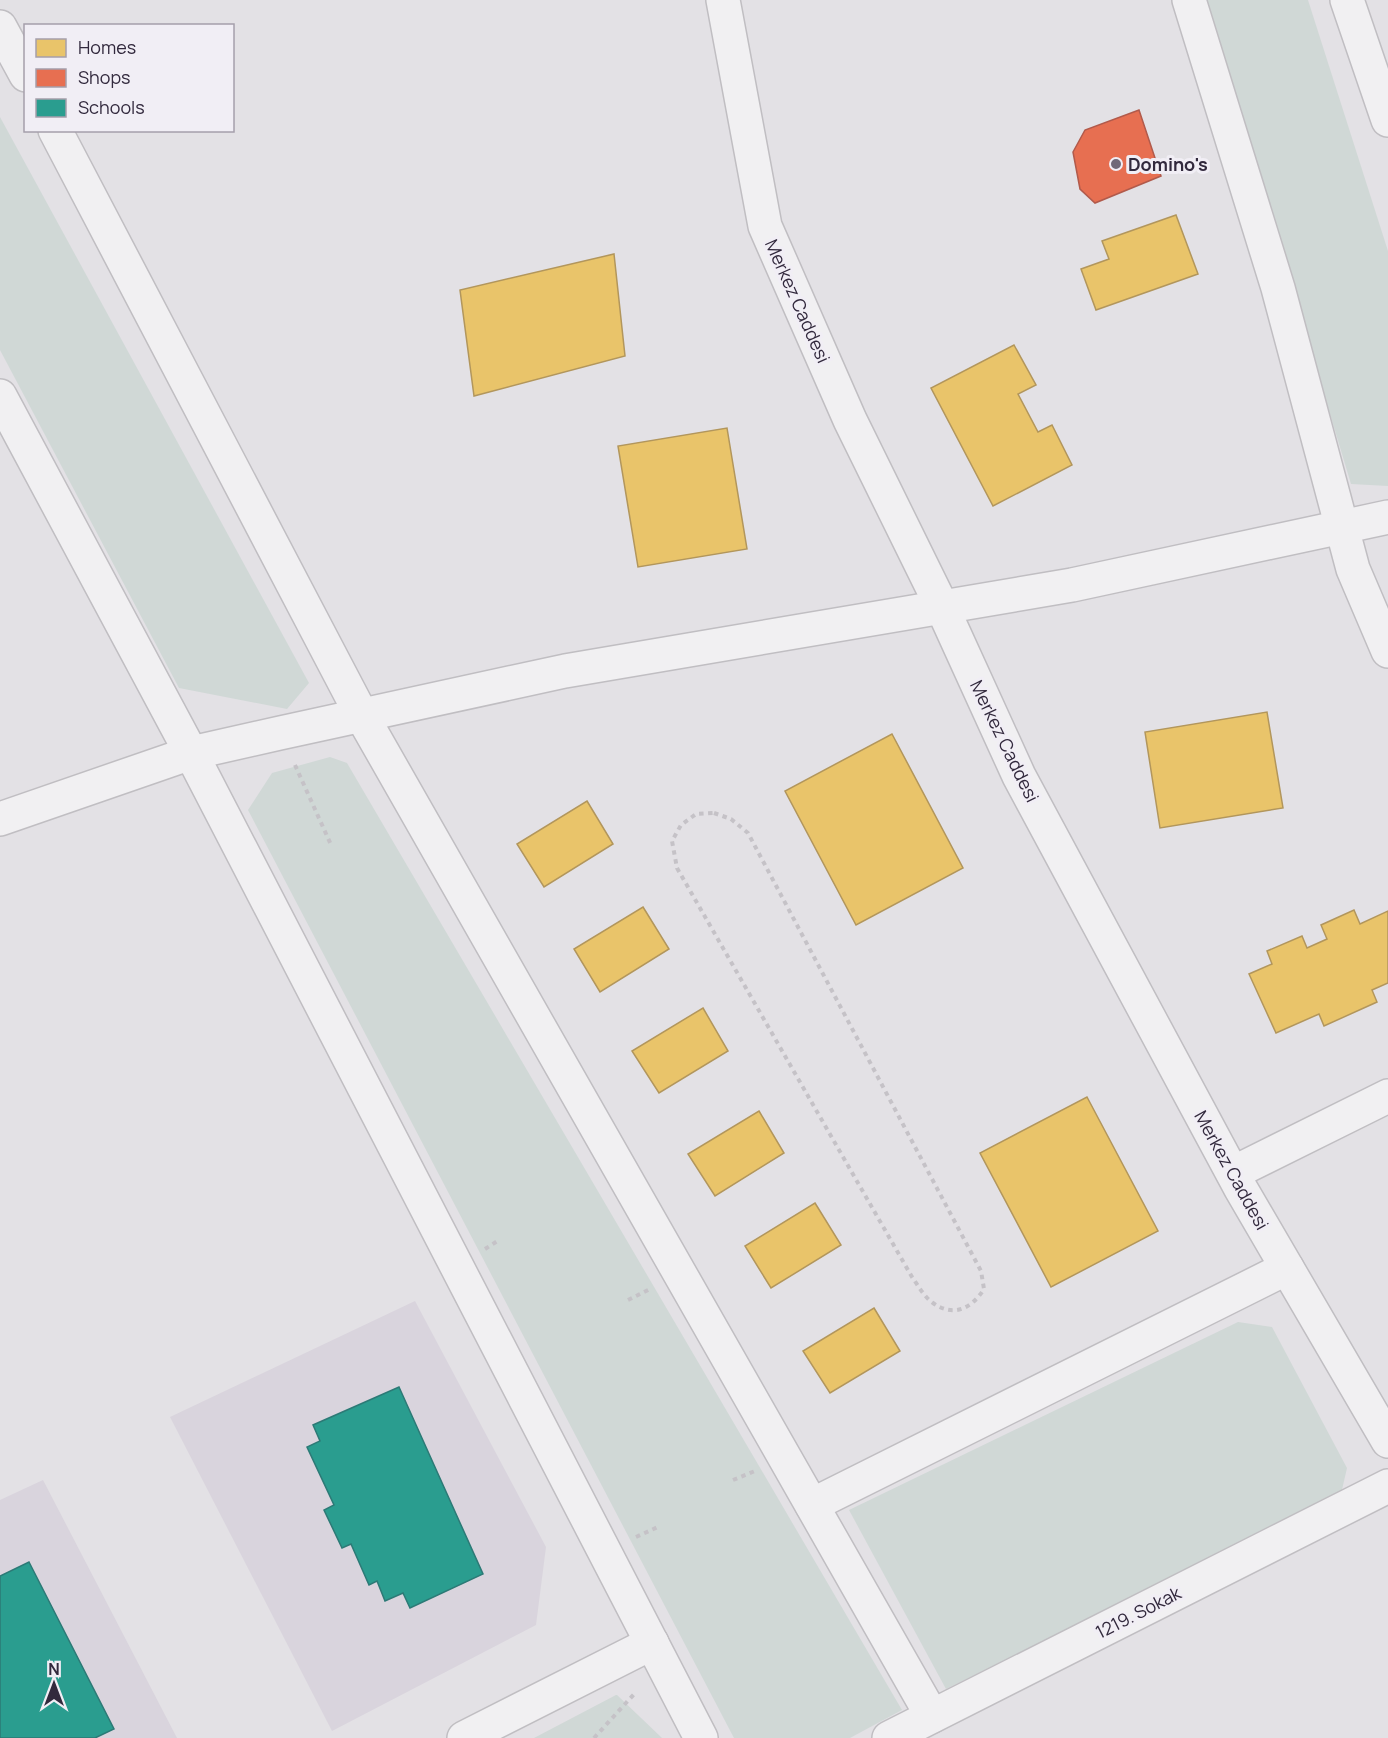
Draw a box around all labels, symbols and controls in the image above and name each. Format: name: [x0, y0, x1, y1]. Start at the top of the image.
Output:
legend: [24, 24, 234, 132]
text: Homes: [78, 35, 136, 59]
text: Shops: [78, 65, 130, 89]
text: Schools: [78, 95, 145, 119]
place label: Domino's: [1128, 152, 1208, 176]
marker: Domino's: [1109, 157, 1123, 171]
street label: Merkez Caddesi: [760, 235, 836, 367]
street label: Merkez Caddesi: [965, 676, 1045, 806]
street label: Merkez Caddesi: [1189, 1106, 1275, 1234]
street label: 1219. Sokak: [1091, 1580, 1186, 1644]
north arrow: [24, 1654, 84, 1714]
text: N: [48, 1658, 60, 1680]

